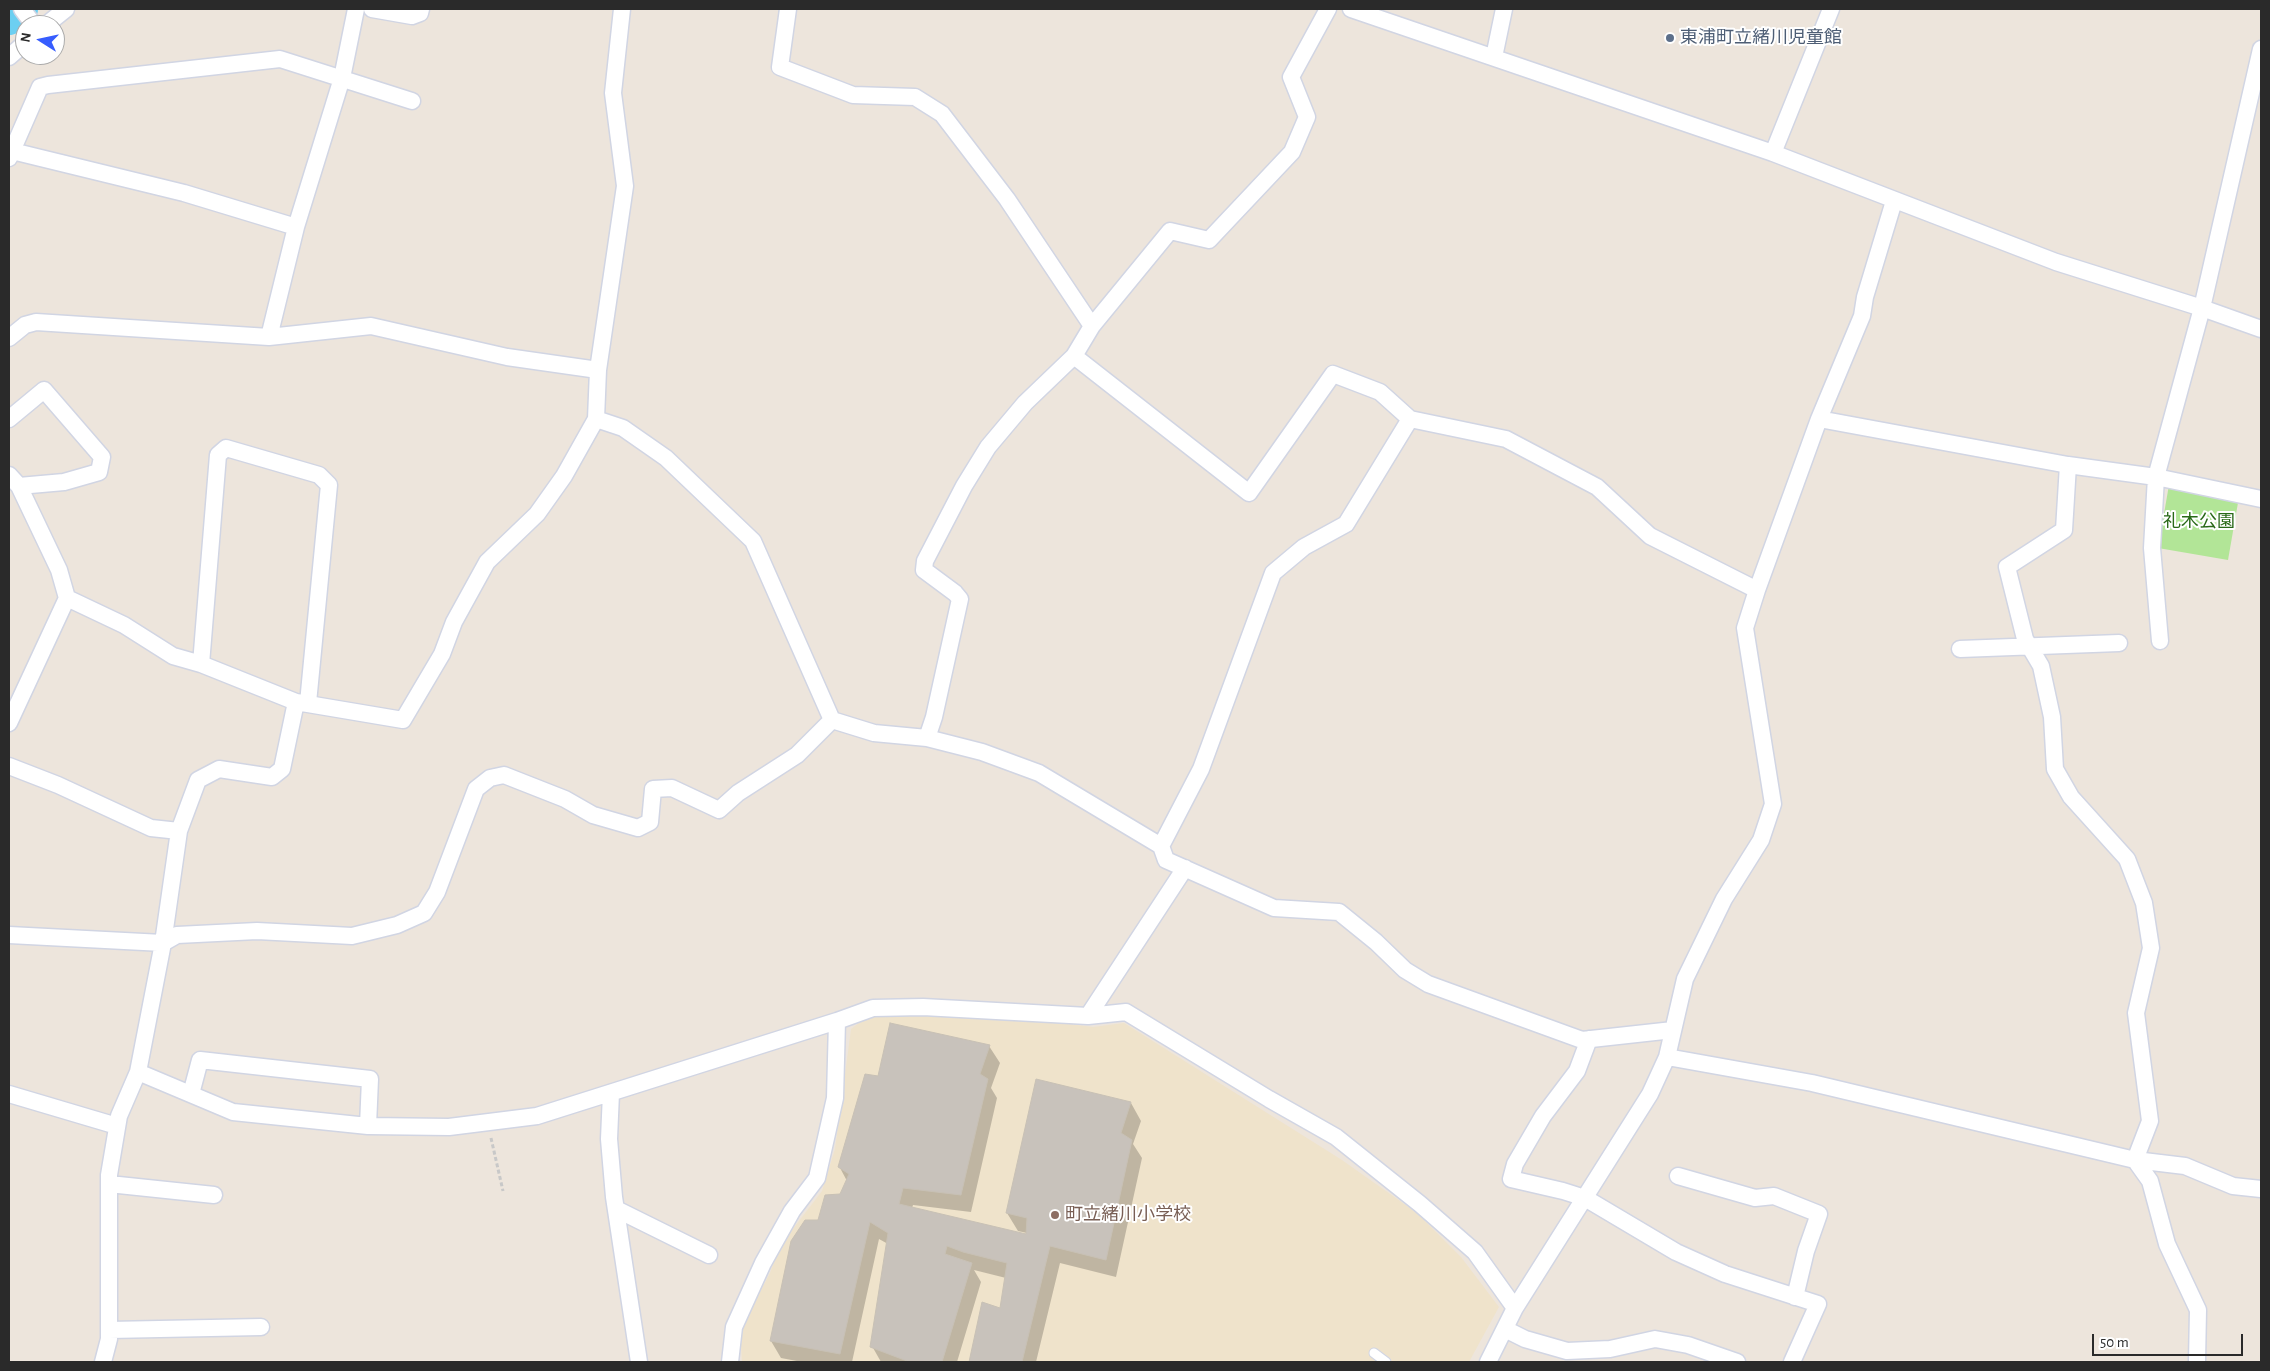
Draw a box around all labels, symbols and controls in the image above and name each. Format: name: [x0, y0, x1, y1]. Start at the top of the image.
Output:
north arrow: [15, 15, 65, 65]
place label: 東浦町立緒川児童館: [1680, 27, 1842, 49]
text: N: [18, 32, 34, 44]
marker: 東浦町立緒川児童館: [1664, 32, 1676, 44]
park label: 礼木公園: [2163, 511, 2235, 533]
place label: 町立緒川小学校: [1065, 1204, 1191, 1226]
marker: 町立緒川小学校: [1049, 1209, 1061, 1221]
scale bar: [2095, 1324, 2246, 1356]
text: 50 m: [2100, 1335, 2129, 1350]

